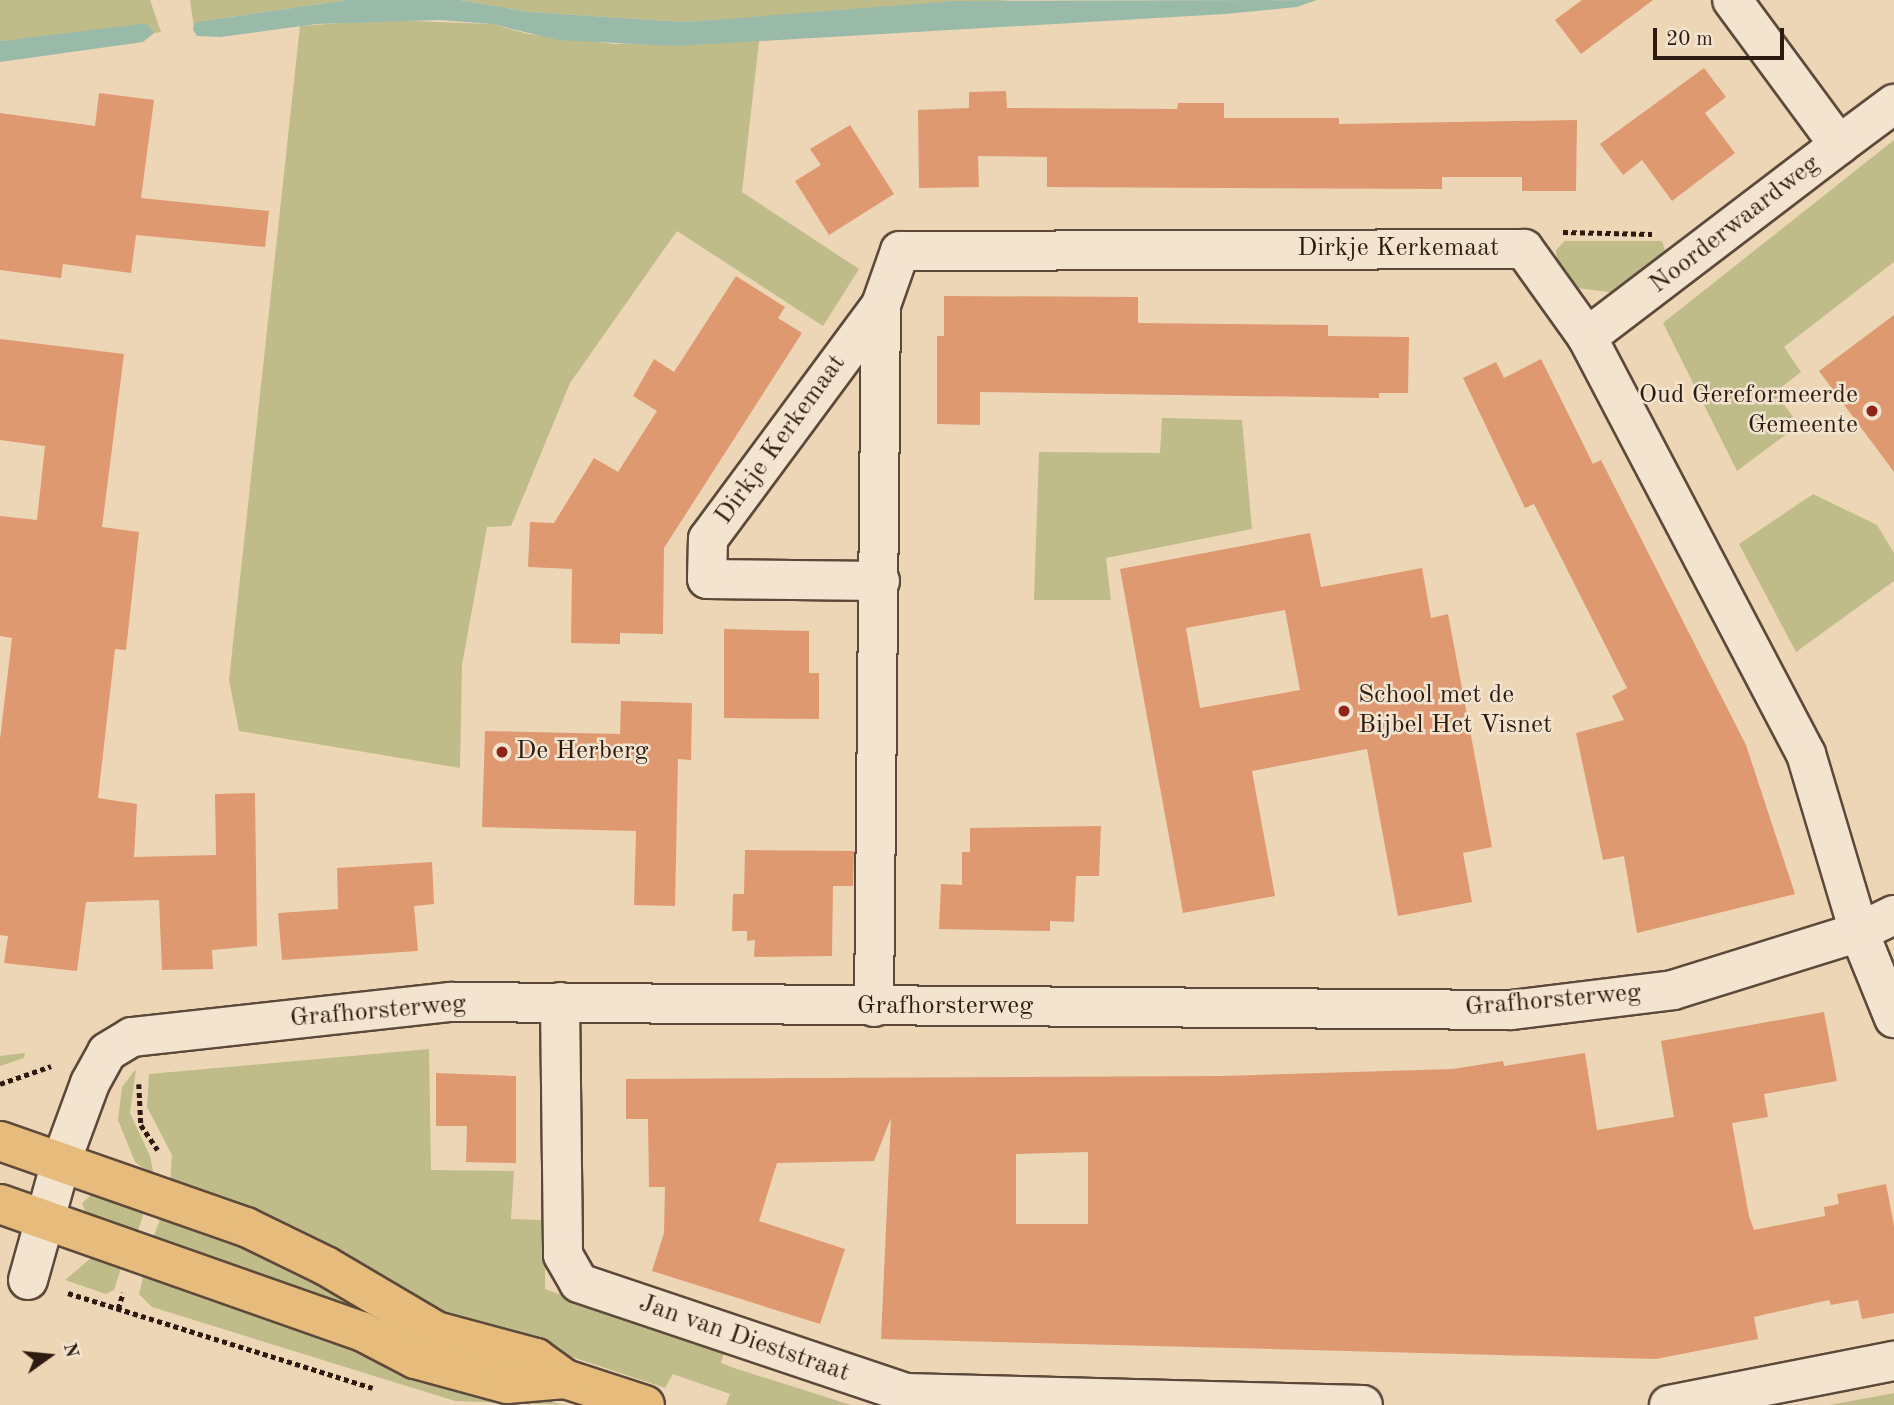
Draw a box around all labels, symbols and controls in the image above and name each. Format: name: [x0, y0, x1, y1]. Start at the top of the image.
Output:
scale bar: [1656, 14, 1787, 58]
text: 20 m: [1666, 29, 1713, 50]
street label: Noorderwaardweg: [1644, 149, 1826, 301]
street label: Dirkje Kerkemaat: [1297, 233, 1499, 265]
street label: Dirkje Kerkemaat: [709, 349, 853, 531]
place label: Oud Gereformeerde Gemeente: [1639, 380, 1858, 442]
marker: Oud Gereformeerde Gemeente: [1864, 403, 1880, 419]
place label: School met de Bijbel Het Visnet: [1358, 680, 1552, 742]
marker: School met de Bijbel Het Visnet: [1336, 703, 1352, 719]
place label: De Herberg: [516, 736, 649, 768]
marker: De Herberg: [494, 744, 510, 760]
street label: Grafhorsterweg: [1464, 978, 1642, 1024]
street label: Grafhorsterweg: [289, 989, 467, 1035]
street label: Grafhorsterweg: [857, 991, 1033, 1023]
street label: Jan van Dieststraat: [635, 1288, 853, 1390]
north arrow: [14, 1321, 84, 1391]
text: N: [59, 1341, 81, 1360]

